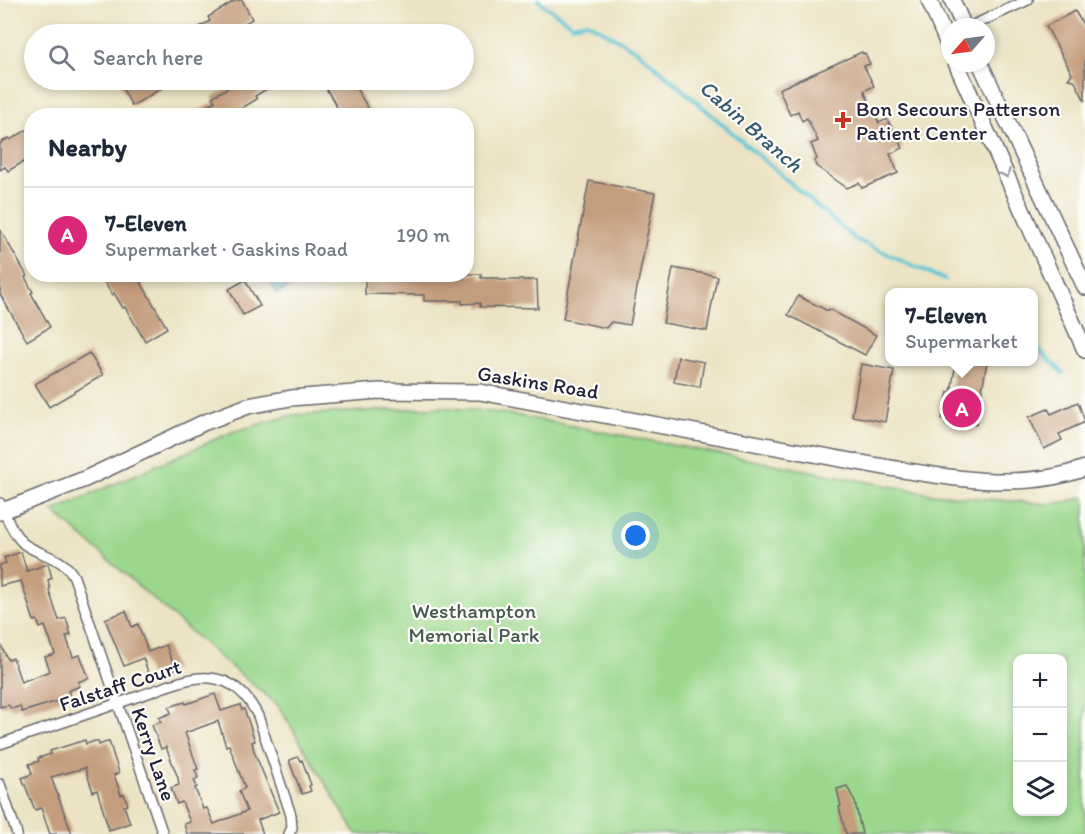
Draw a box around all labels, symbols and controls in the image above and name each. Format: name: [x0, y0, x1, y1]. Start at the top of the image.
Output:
north arrow: [941, 18, 995, 72]
search box: [24, 24, 474, 90]
icon: search: [45, 41, 78, 74]
text: Search here: [93, 44, 203, 71]
water label: Cabin Branch: [694, 74, 808, 178]
place label: Bon Secours Patterson Patient Center: [856, 96, 1060, 145]
marker: Bon Secours Patterson Patient Center: [834, 111, 852, 129]
text: Nearby: [48, 131, 127, 163]
one-way arrow: [999, 168, 1011, 179]
text: 7-Eleven: [105, 210, 187, 237]
text: A: [61, 223, 74, 247]
text: 190 m: [397, 223, 450, 247]
text: Supermarket · Gaskins Road: [105, 237, 348, 261]
popup: [885, 288, 1038, 366]
text: 7-Eleven: [905, 302, 987, 329]
text: Supermarket: [905, 329, 1018, 353]
street label: Gaskins Road: [476, 360, 600, 404]
pin: A: [942, 386, 982, 430]
your location: [621, 521, 650, 550]
park label: Westhampton Memorial Park: [408, 598, 540, 647]
street label: Falstaff Court: [56, 654, 184, 716]
map controls: [1013, 654, 1067, 816]
button: +: [1013, 654, 1067, 708]
street label: Kerry Lane: [126, 704, 182, 804]
button: −: [1013, 708, 1067, 762]
button: layers: [1013, 762, 1067, 816]

